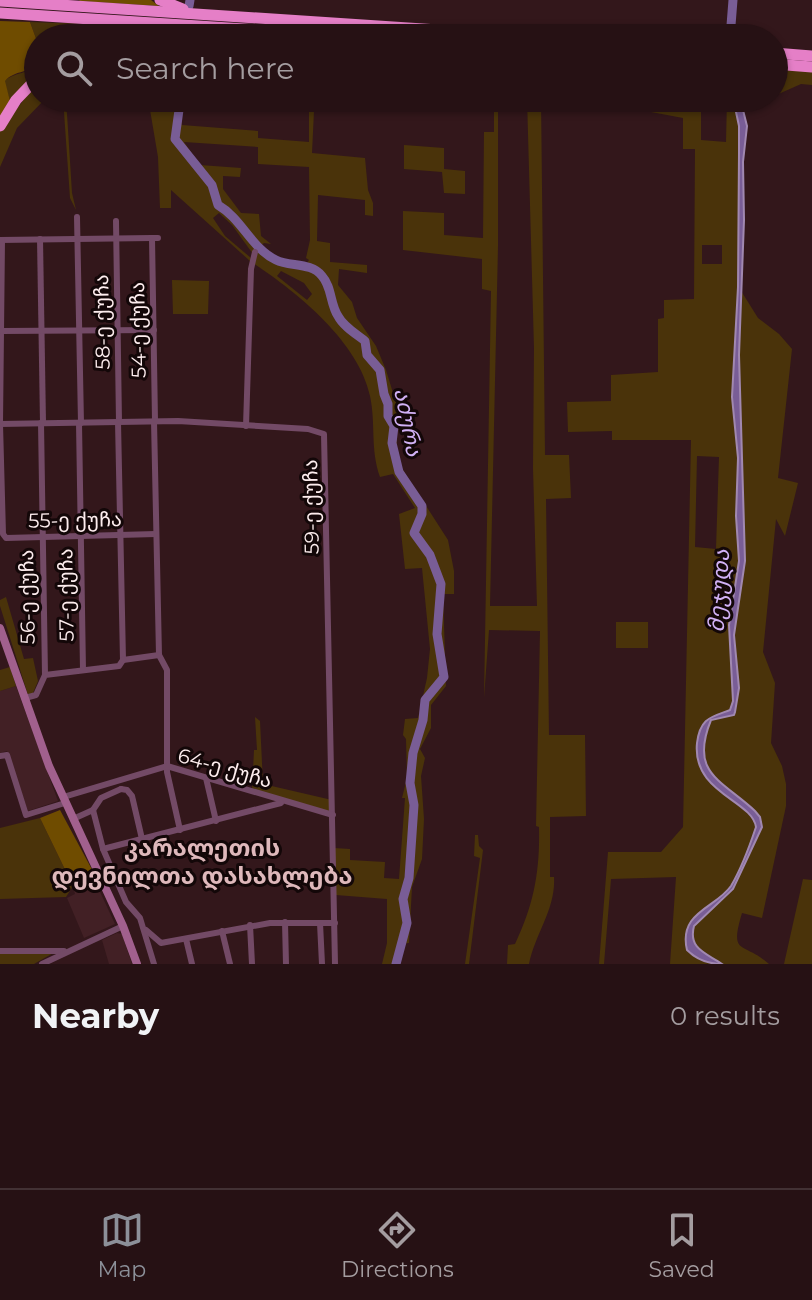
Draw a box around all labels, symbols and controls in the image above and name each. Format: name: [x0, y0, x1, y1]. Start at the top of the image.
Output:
search box: [24, 24, 788, 112]
icon: search: [52, 46, 96, 90]
text: Search here: [116, 50, 294, 87]
street label: 58-ე ქუჩა: [89, 274, 115, 370]
street label: 54-ე ქუჩა: [125, 282, 151, 378]
water label: აძურა: [388, 386, 428, 459]
street label: 59-ე ქუჩა: [298, 459, 324, 555]
street label: 55-ე ქუჩა: [28, 507, 122, 533]
street label: 57-ე ქუჩა: [53, 548, 79, 642]
water label: მეჯუდა: [703, 548, 735, 633]
street label: 56-ე ქუჩა: [14, 549, 40, 645]
street label: 64-ე ქუჩა: [175, 743, 275, 793]
district label: კარალეთის დევნილთა დასახლება: [52, 833, 352, 891]
text: Nearby: [32, 995, 159, 1037]
text: 0 results: [670, 1000, 780, 1032]
tab: Map: [97, 1208, 146, 1283]
tab: Directions: [341, 1208, 454, 1283]
tab: Saved: [649, 1208, 715, 1283]

